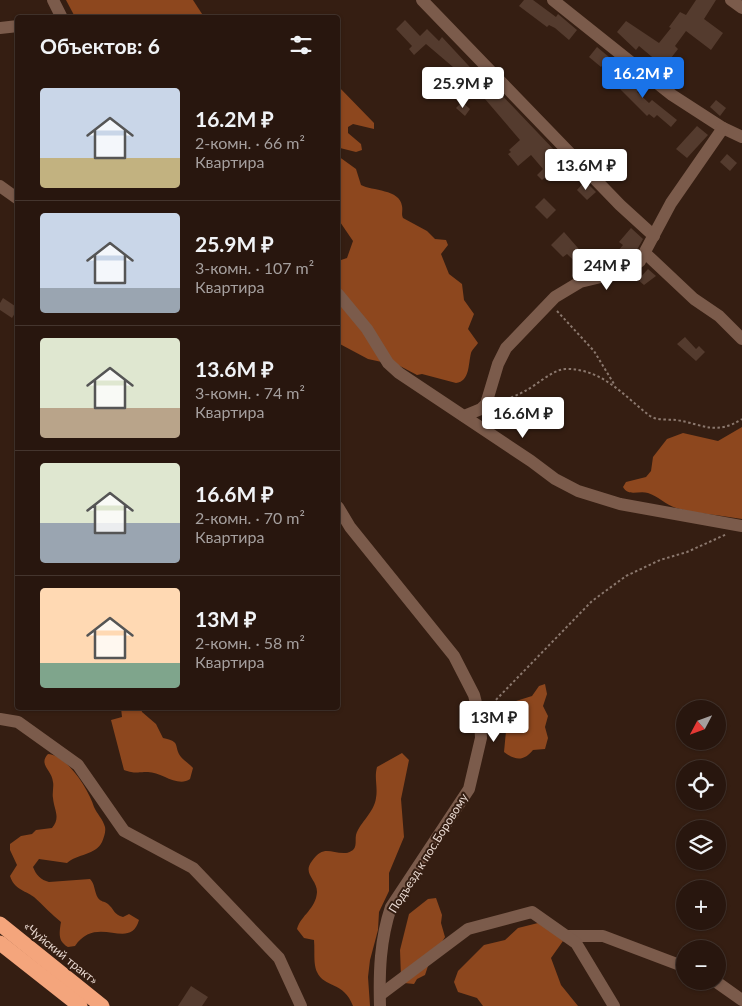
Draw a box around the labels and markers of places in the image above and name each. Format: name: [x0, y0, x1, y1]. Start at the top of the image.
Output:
pin: 16.2M ₽: [597, 56, 689, 99]
pin: 25.9M ₽: [417, 66, 509, 109]
pin: 13.6M ₽: [540, 148, 632, 191]
pin: 24M ₽: [572, 248, 642, 291]
pin: 16.6M ₽: [477, 396, 569, 439]
pin: 13M ₽: [459, 700, 529, 743]

